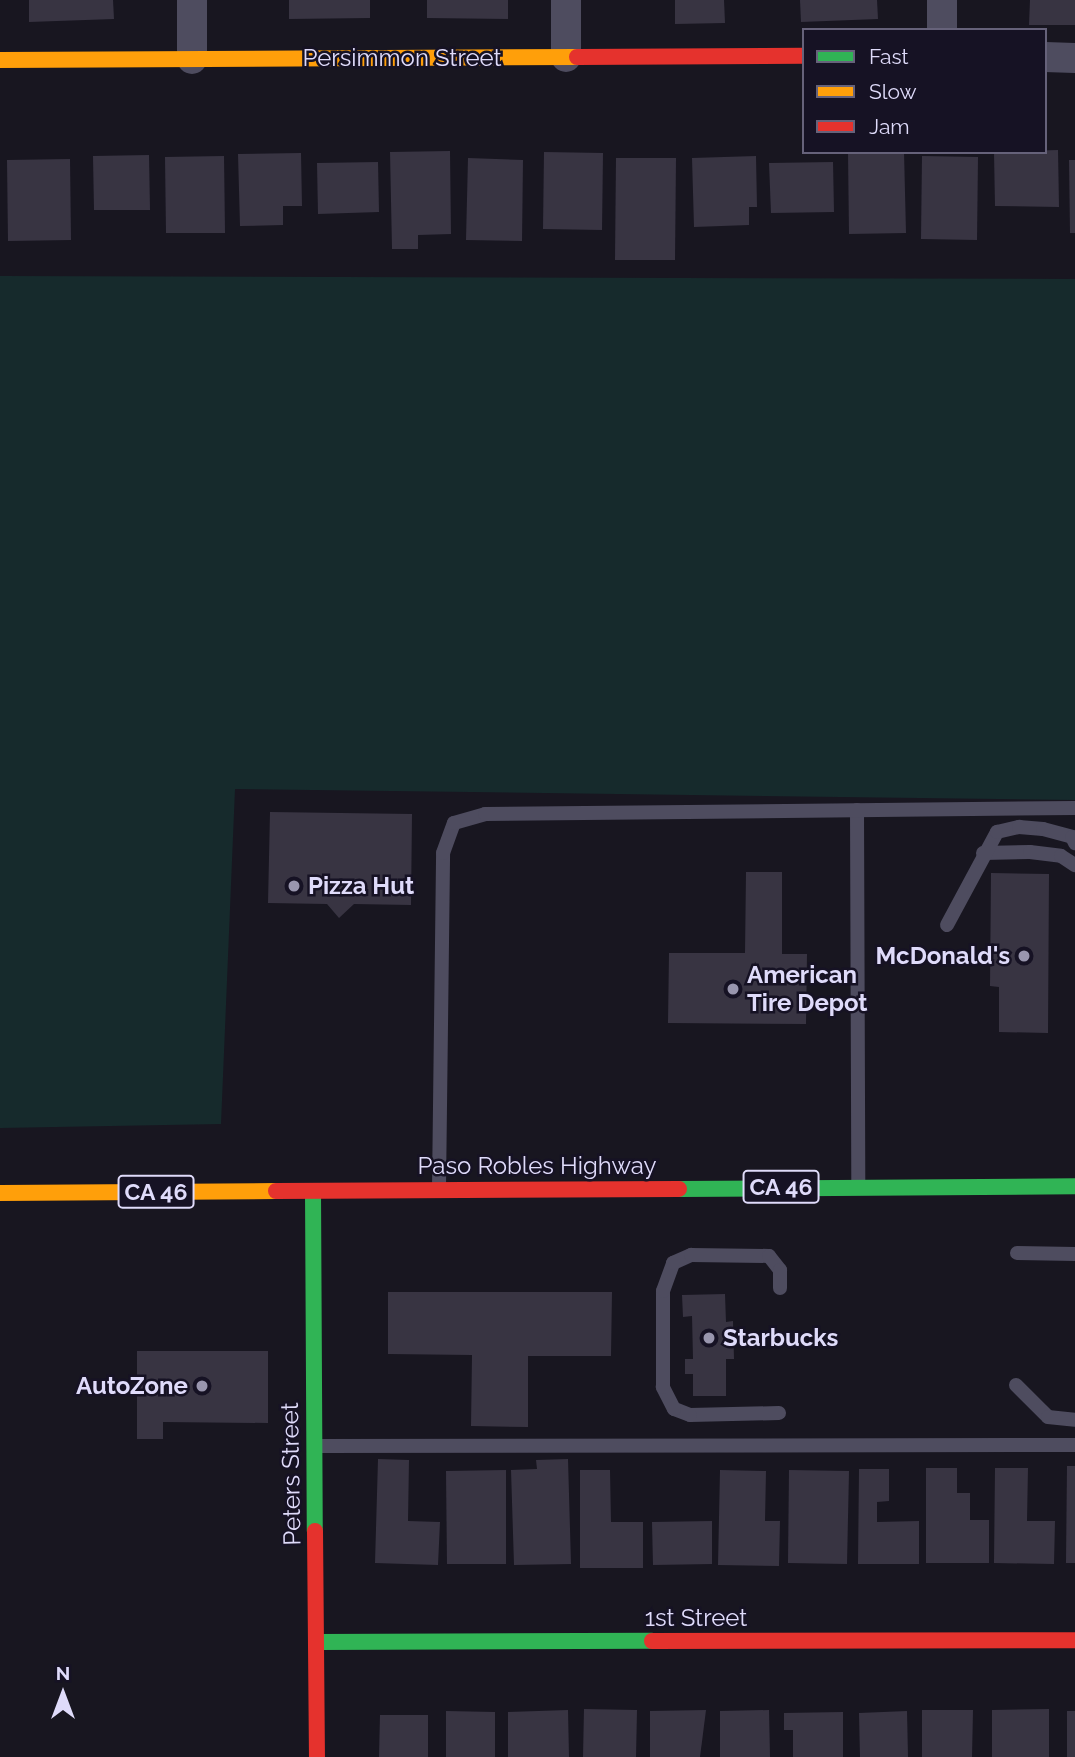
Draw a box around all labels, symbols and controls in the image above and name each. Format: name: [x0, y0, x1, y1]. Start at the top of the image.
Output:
legend: [802, 28, 1047, 154]
street label: Persimmon Street: [302, 44, 502, 72]
text: Fast: [869, 44, 909, 69]
text: Slow: [869, 79, 917, 104]
text: Jam: [869, 114, 910, 139]
place label: Pizza Hut: [308, 872, 414, 900]
marker: Pizza Hut: [286, 878, 302, 894]
place label: McDonald's: [876, 942, 1010, 970]
marker: McDonald's: [1016, 948, 1032, 964]
place label: American Tire Depot: [747, 961, 868, 1017]
marker: American Tire Depot: [725, 981, 741, 997]
street label: Paso Robles Highway: [418, 1152, 656, 1180]
road number: CA 46: [741, 1168, 821, 1206]
road number: CA 46: [116, 1172, 196, 1212]
place label: Starbucks: [723, 1324, 838, 1352]
marker: Starbucks: [701, 1330, 717, 1346]
place label: AutoZone: [76, 1372, 188, 1400]
marker: AutoZone: [194, 1378, 210, 1394]
street label: Peters Street: [275, 1402, 307, 1546]
street label: 1st Street: [645, 1604, 747, 1632]
north arrow: [28, 1659, 98, 1729]
text: N: [56, 1662, 70, 1684]

